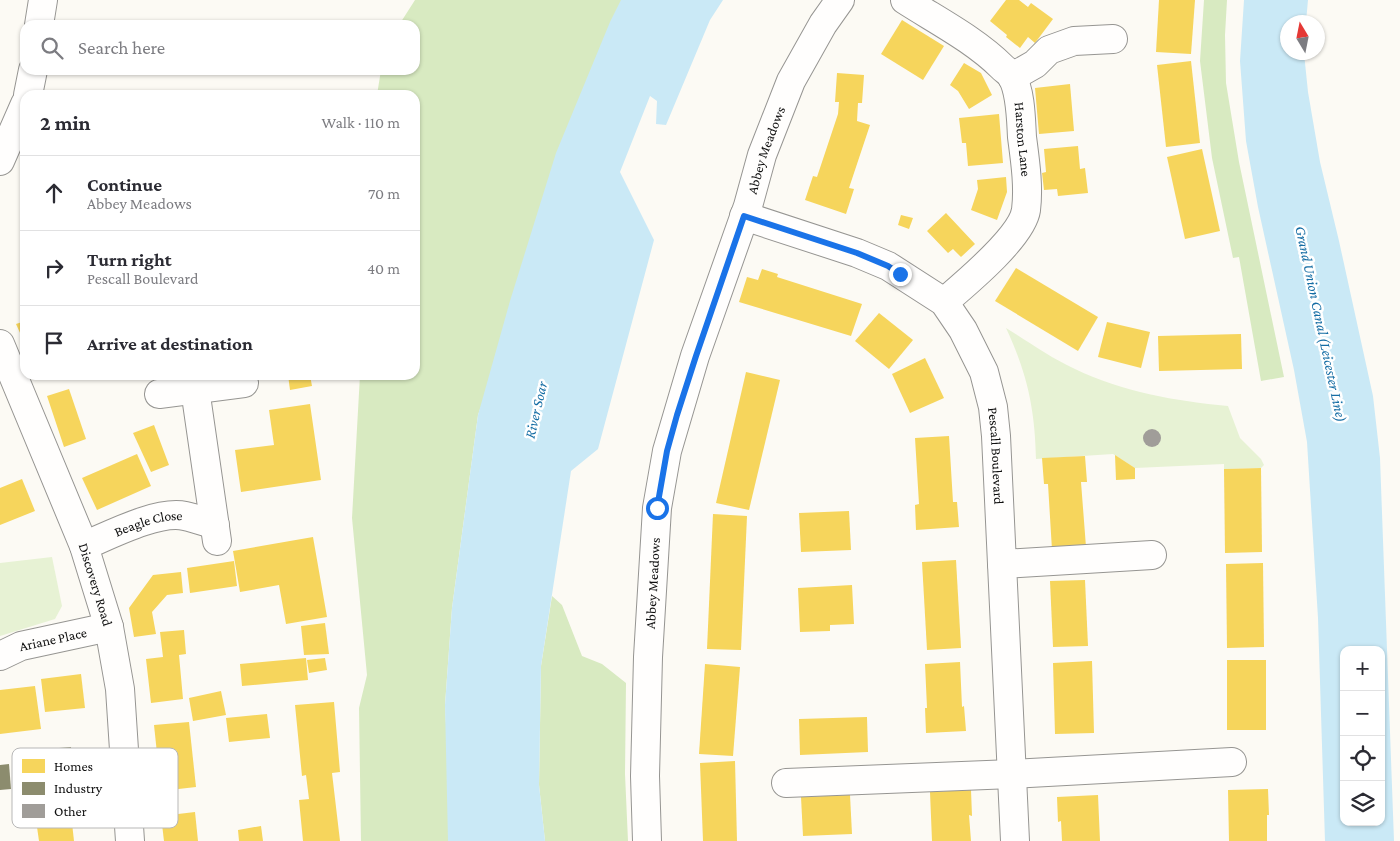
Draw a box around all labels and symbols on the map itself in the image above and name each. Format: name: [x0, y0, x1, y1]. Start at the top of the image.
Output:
north arrow: [1280, 15, 1325, 60]
street label: Harston Lane: [1012, 101, 1034, 177]
street label: Abbey Meadows: [744, 104, 788, 196]
water label: Grand Union Canal (Leicester Line): [1291, 224, 1350, 424]
route end: [889, 263, 912, 286]
water label: River Soar: [522, 379, 550, 440]
street label: Pescall Boulevard: [985, 406, 1007, 505]
route start: [646, 497, 669, 520]
street label: Beagle Close: [112, 507, 183, 540]
street label: Abbey Meadows: [642, 537, 663, 629]
street label: Discovery Road: [76, 541, 116, 629]
street label: Ariane Place: [18, 624, 88, 654]
legend: [12, 748, 178, 828]
text: Homes: [54, 758, 93, 774]
text: Industry: [54, 780, 103, 796]
text: Other: [54, 803, 87, 819]

